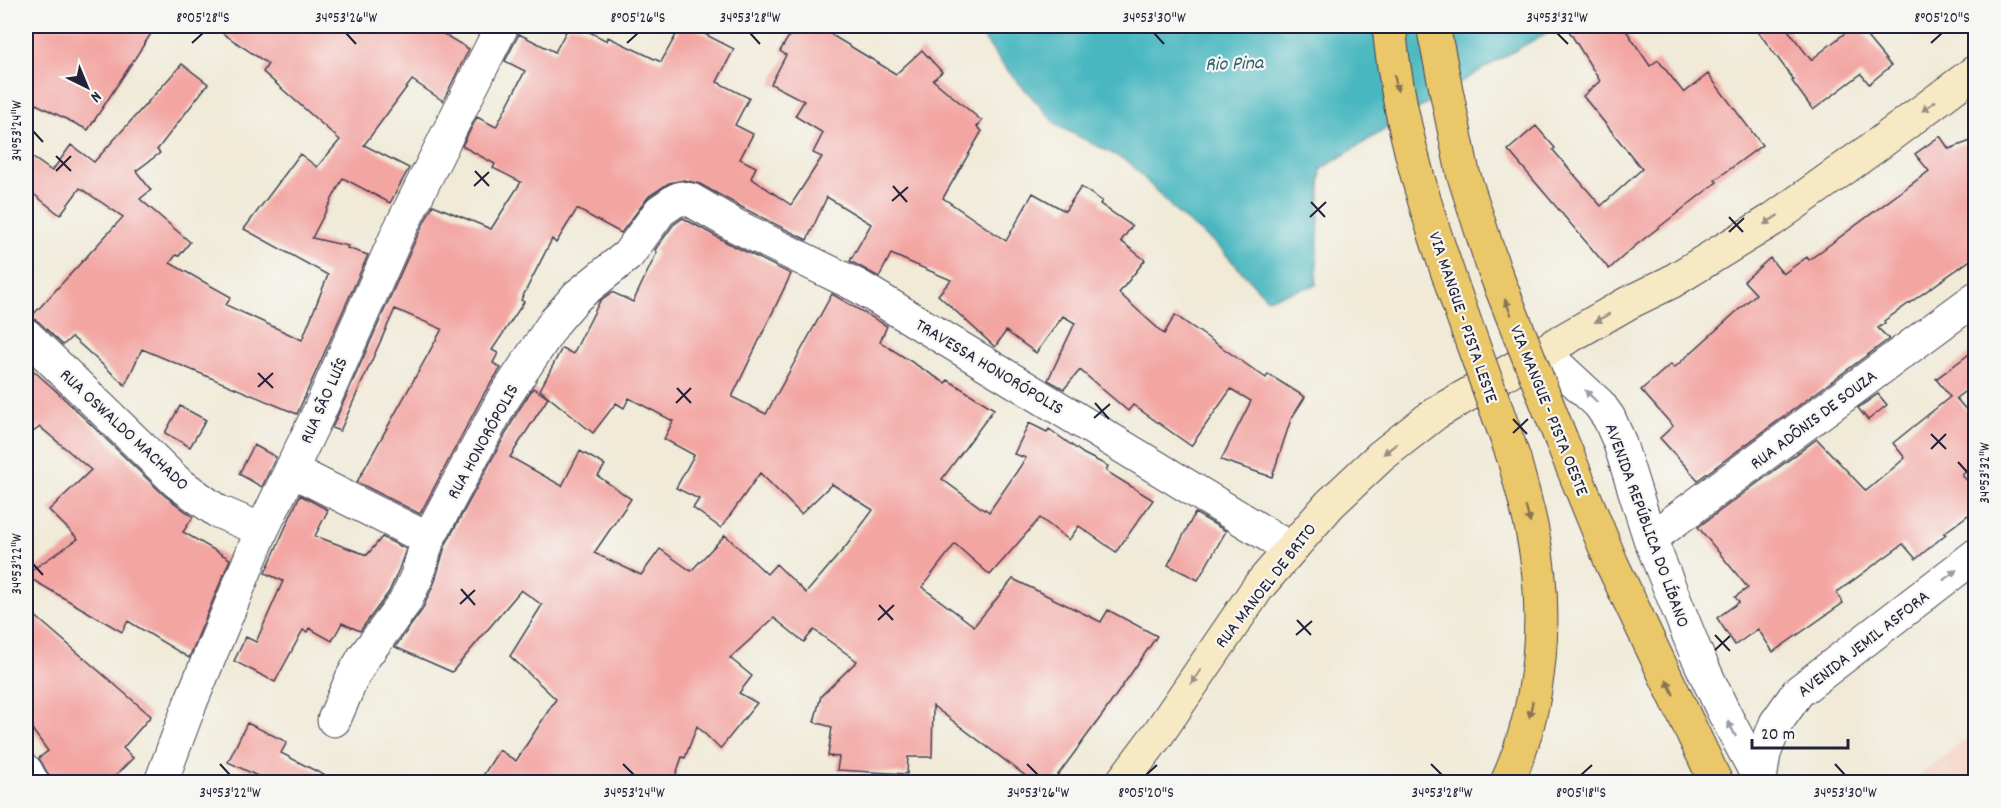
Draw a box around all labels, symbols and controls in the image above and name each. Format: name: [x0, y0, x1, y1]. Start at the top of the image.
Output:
text: 8°05'28"S: [176, 8, 230, 30]
text: 34°53'26"W: [315, 8, 377, 30]
text: 8°05'26"S: [611, 8, 665, 30]
text: 34°53'28"W: [720, 8, 781, 30]
text: 34°53'30"W: [1122, 8, 1186, 30]
text: 34°53'32"W: [1526, 8, 1588, 30]
text: 8°05'20"S: [1914, 8, 1970, 30]
water label: Rio Pina: [1205, 50, 1265, 80]
north arrow: [57, 57, 117, 117]
one-way arrow: [1392, 74, 1401, 93]
text: N: [85, 85, 106, 107]
text: 34°53'24"W: [7, 100, 29, 162]
one-way arrow: [1921, 100, 1937, 112]
one-way arrow: [1763, 214, 1779, 225]
street label: VIA MANGUE - PISTA LESTE: [1421, 229, 1503, 407]
one-way arrow: [1503, 298, 1513, 316]
one-way arrow: [1594, 313, 1610, 324]
street label: TRAVESSA HONORÓPOLIS: [910, 314, 1068, 422]
street label: VIA MANGUE - PISTA OESTE: [1502, 322, 1593, 500]
street label: RUA SÃO LUÍS: [295, 354, 355, 448]
street label: RUA OSWALDO MACHADO: [53, 364, 194, 498]
street label: RUA ADÔNIS DE SOUZA: [1746, 365, 1883, 477]
street label: RUA HONORÓPOLIS: [442, 380, 526, 504]
one-way arrow: [1584, 390, 1599, 403]
street label: AVENIDA REPÚBLICA DO LÍBANO: [1597, 420, 1694, 631]
text: 34°53'32"W: [1975, 442, 1997, 504]
one-way arrow: [1382, 443, 1397, 455]
one-way arrow: [1524, 506, 1534, 524]
street label: RUA MANOEL DE BRITO: [1210, 519, 1324, 654]
text: 34°53'22"W: [7, 533, 29, 595]
one-way arrow: [1942, 569, 1957, 581]
street label: AVENIDA JEMIL ASFORA: [1793, 585, 1936, 705]
one-way arrow: [1191, 669, 1202, 685]
one-way arrow: [1666, 679, 1675, 696]
one-way arrow: [1526, 699, 1535, 718]
scale bar: [1752, 712, 1848, 750]
one-way arrow: [1727, 720, 1736, 737]
text: 20 m: [1761, 723, 1795, 748]
text: 34°53'22"W: [199, 783, 261, 805]
text: 34°53'24"W: [604, 783, 665, 805]
text: 34°53'26"W: [1007, 783, 1069, 805]
text: 8°05'20"S: [1118, 783, 1174, 805]
text: 34°53'28"W: [1412, 783, 1473, 805]
text: 8°05'18"S: [1556, 783, 1606, 805]
text: 34°53'30"W: [1813, 783, 1877, 805]

